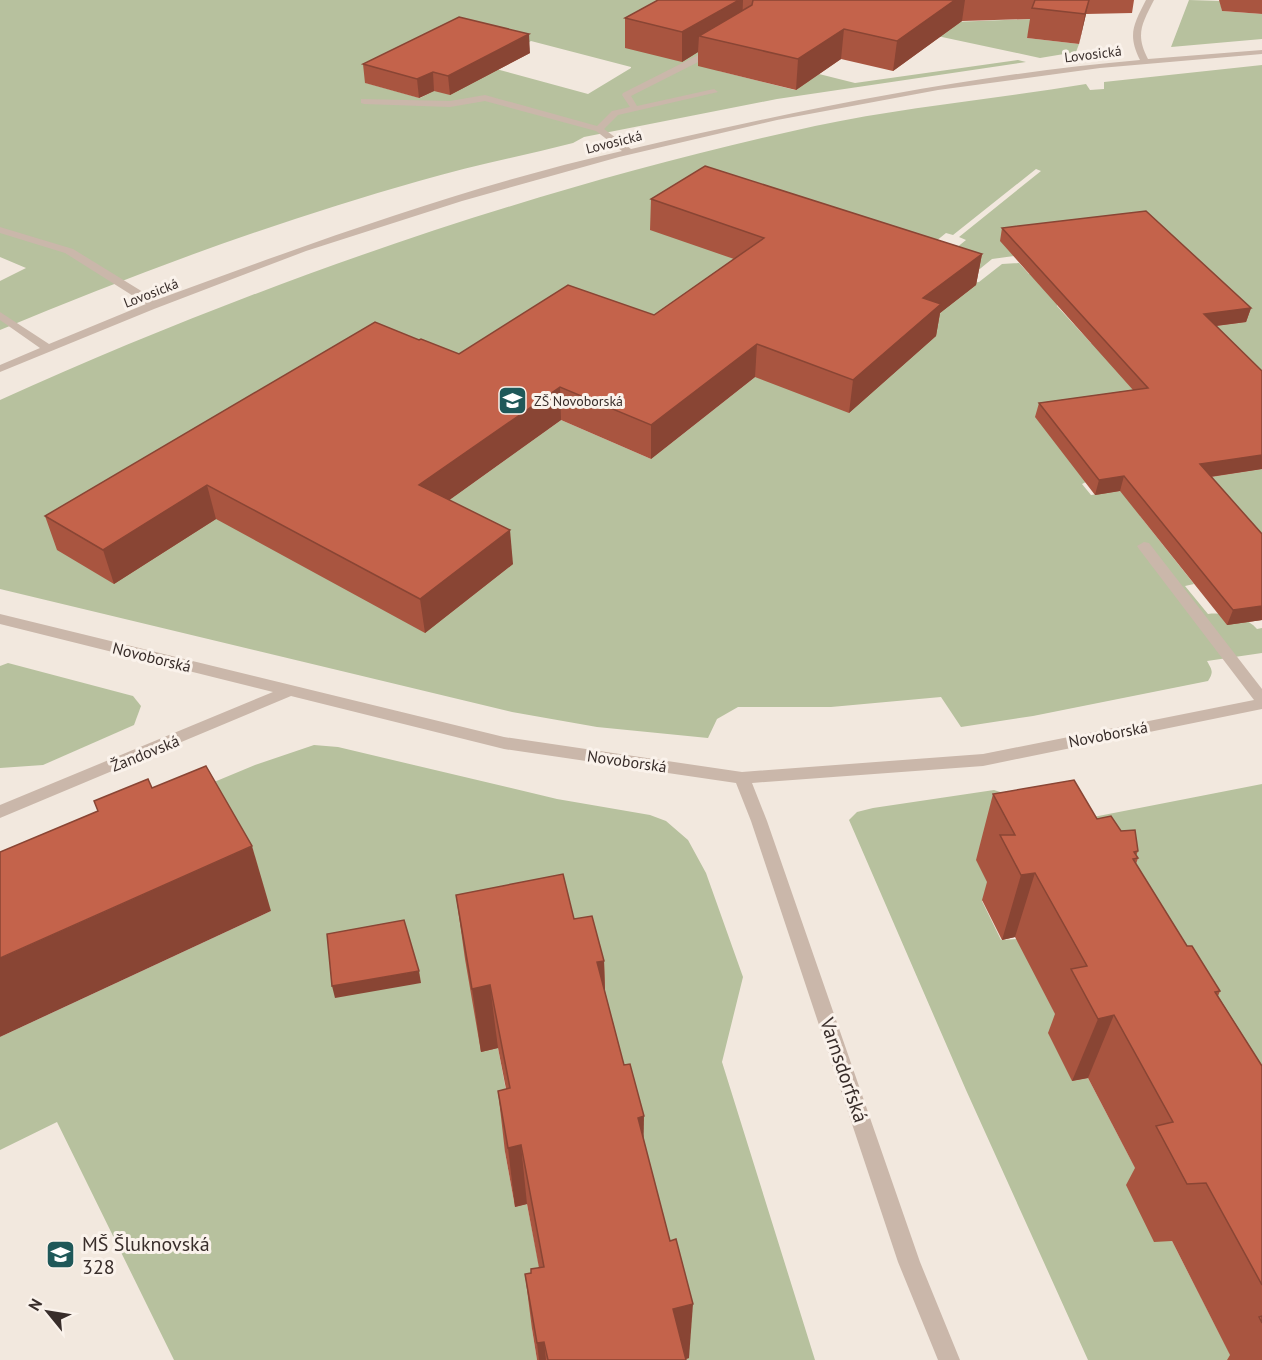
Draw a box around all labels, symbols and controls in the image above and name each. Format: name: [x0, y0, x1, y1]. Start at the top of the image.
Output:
street label: Lovosická: [1063, 42, 1123, 66]
street label: Lovosická: [584, 126, 644, 158]
street label: Lovosická: [121, 274, 181, 312]
school or university icon: ZŠ Novoborská: [497, 385, 529, 417]
place label: ZŠ Novoborská: [534, 392, 623, 410]
street label: Novoborská: [111, 638, 193, 676]
street label: Novoborská: [1067, 717, 1149, 751]
street label: Žandovská: [108, 730, 182, 776]
street label: Novoborská: [586, 746, 668, 776]
street label: Varnsdorfská: [814, 1013, 874, 1126]
place label: MŠ Šluknovská 328: [82, 1231, 210, 1280]
school or university icon: MŠ Šluknovská 328: [45, 1239, 77, 1271]
north arrow: [18, 1282, 78, 1342]
text: N: [24, 1295, 46, 1314]

